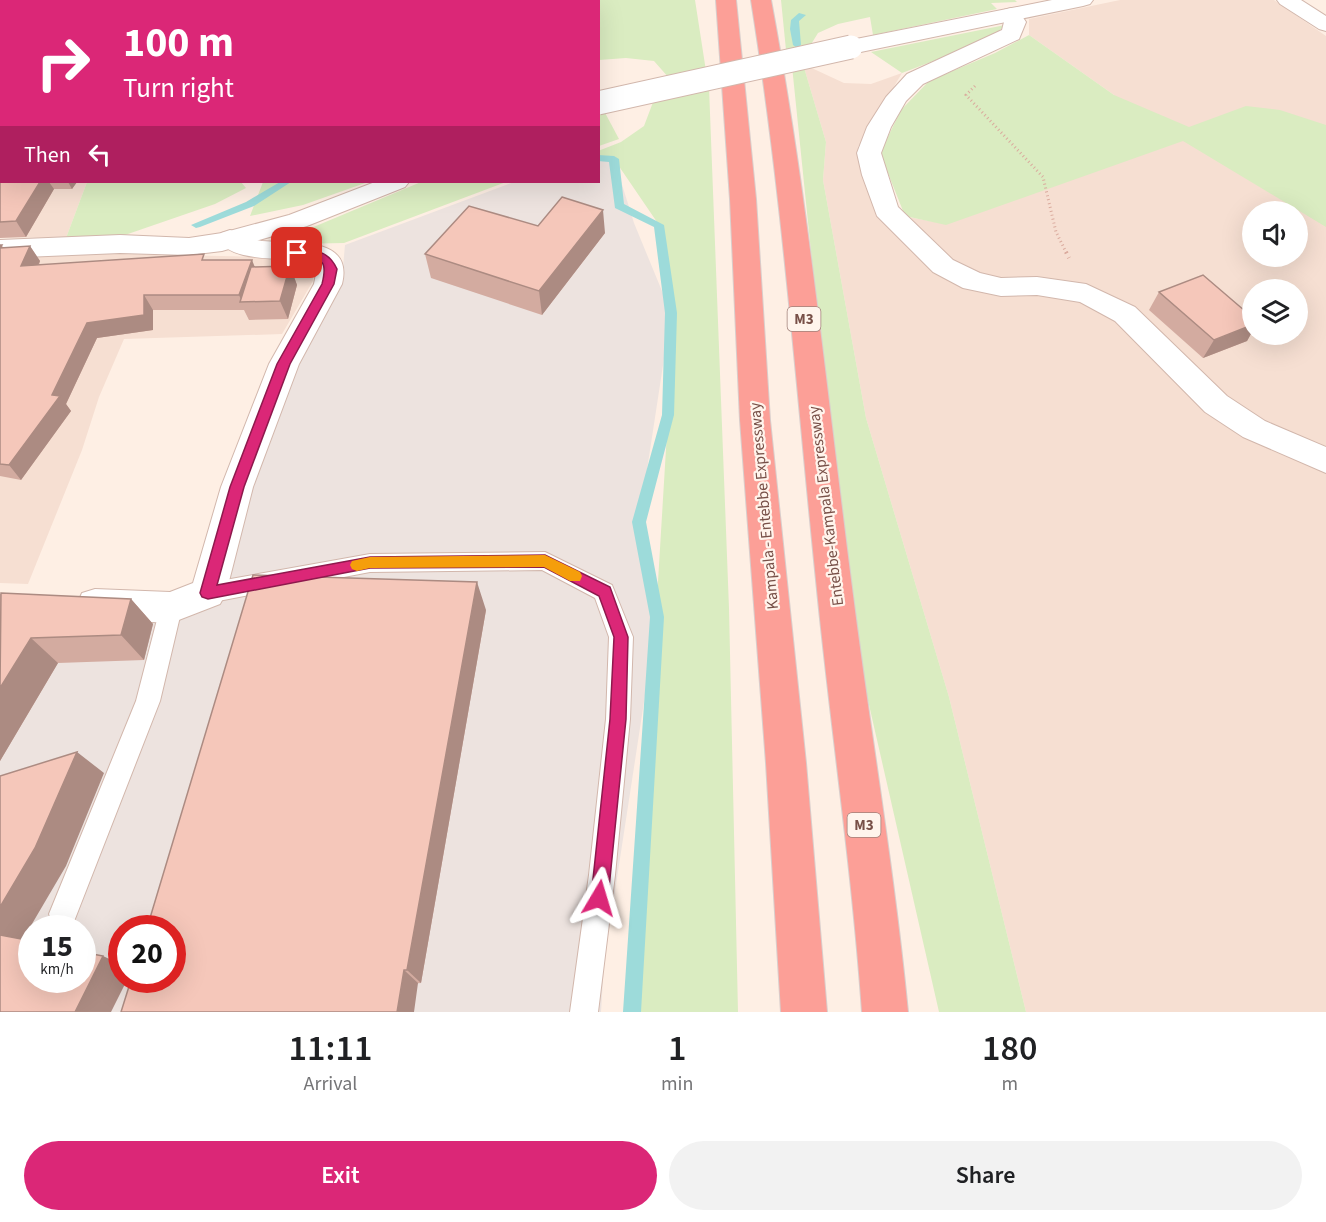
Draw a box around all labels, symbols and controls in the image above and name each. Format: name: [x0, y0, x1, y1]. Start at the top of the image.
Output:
text: 100 m: [123, 13, 234, 73]
icon: right: [24, 24, 102, 102]
text: Turn right: [123, 69, 234, 108]
icon: left: [83, 138, 116, 171]
text: Then: [24, 139, 71, 171]
map controls: [1242, 201, 1308, 345]
button: sound: [1242, 201, 1308, 267]
pin: [271, 227, 322, 278]
icon: arrive: [280, 236, 313, 269]
button: layers: [1242, 279, 1308, 345]
road number: M3: [788, 307, 820, 331]
street label: Kampala - Entebbe Expressway: [744, 401, 784, 610]
street label: Entebbe-Kampala Expressway: [803, 404, 849, 607]
road number: M3: [848, 813, 880, 837]
position arrow: [567, 866, 631, 930]
speed limit sign: 20: [108, 915, 186, 993]
text: 15: [41, 925, 73, 968]
text: km/h: [40, 959, 74, 980]
text: 11:11: [289, 1023, 372, 1074]
text: 1: [668, 1023, 686, 1074]
text: 180: [982, 1023, 1037, 1074]
text: Arrival: [304, 1070, 357, 1098]
text: min: [661, 1070, 693, 1098]
text: m: [1001, 1070, 1018, 1098]
button: Exit: [24, 1141, 657, 1210]
button: Share: [669, 1141, 1302, 1210]

